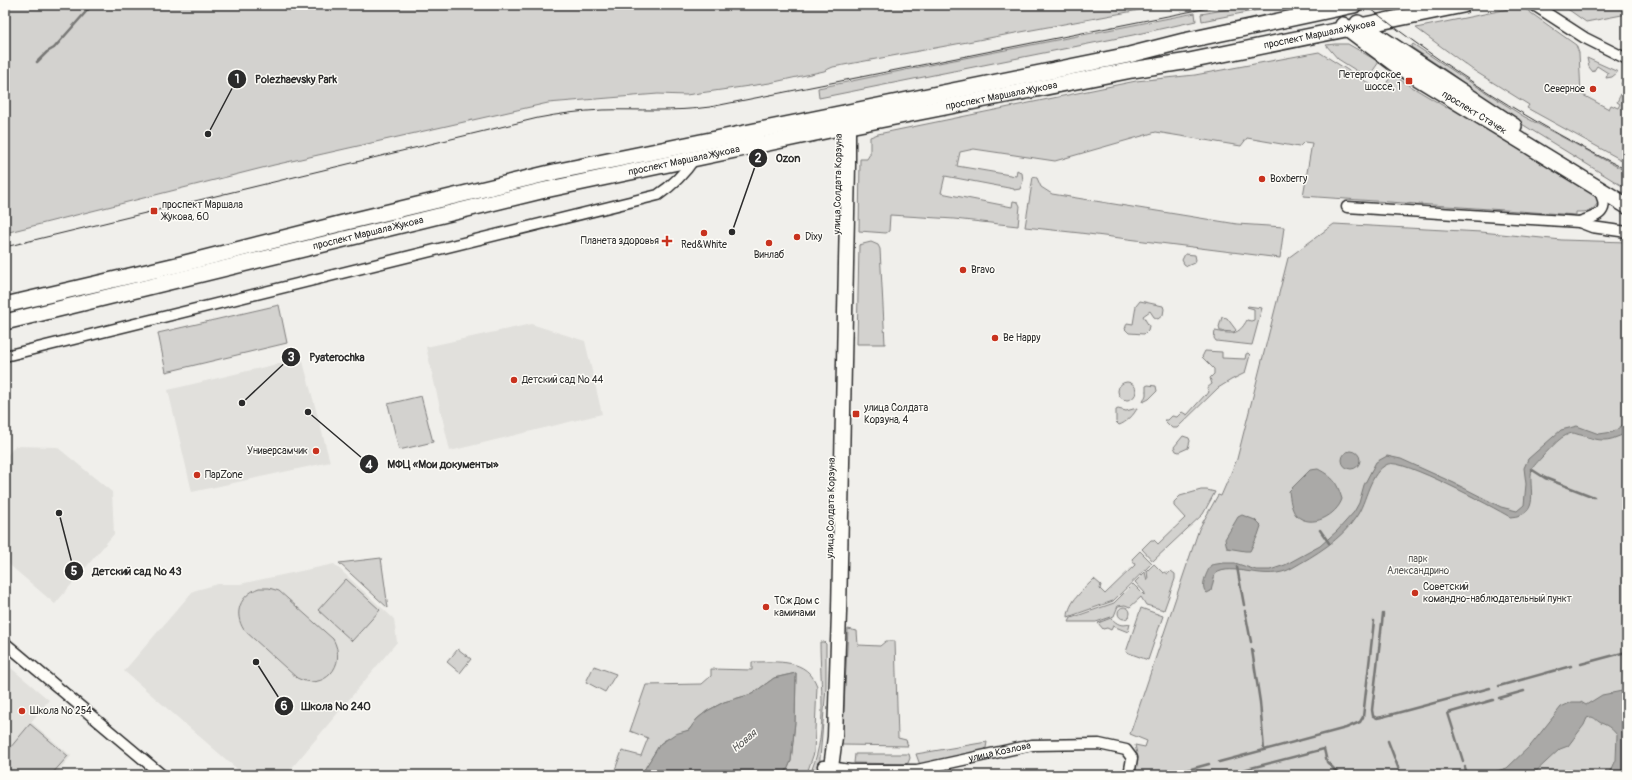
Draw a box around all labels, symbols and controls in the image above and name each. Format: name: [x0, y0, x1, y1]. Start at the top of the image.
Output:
street label: проспект Маршала Жукова: [1263, 17, 1377, 52]
callout: Polezhaevsky Park: [227, 68, 345, 91]
place label: Петергофское шоссе, 1: [1339, 69, 1401, 93]
text: 1: [235, 72, 239, 87]
text: Polezhaevsky Park: [255, 73, 338, 86]
marker: Петергофское шоссе, 1: [1404, 76, 1414, 86]
street label: проспект Маршала Жукова: [945, 79, 1059, 113]
place label: Северное: [1544, 83, 1585, 95]
marker: Северное: [1588, 84, 1598, 94]
street label: проспект Стачек: [1440, 88, 1509, 137]
street label: улица Солдата Корзуна: [831, 133, 845, 236]
street label: проспект Маршала Жукова: [627, 143, 741, 178]
callout: Ozon: [748, 147, 809, 170]
text: 2: [755, 151, 762, 166]
text: Ozon: [776, 152, 800, 165]
place label: Boxberry: [1270, 173, 1308, 185]
marker: Boxberry: [1257, 174, 1267, 184]
place label: проспект Маршала Жукова, 60: [160, 199, 243, 223]
marker: проспект Маршала Жукова, 60: [149, 206, 159, 216]
street label: проспект Маршала Жукова: [312, 214, 425, 253]
marker: Red&White: [699, 228, 709, 238]
place label: Dixy: [805, 231, 823, 243]
marker: Dixy: [792, 232, 802, 242]
place label: Планета здоровья: [581, 235, 659, 247]
marker: Планета здоровья: [662, 236, 672, 246]
marker: Винлаб: [764, 238, 774, 248]
place label: Red&White: [681, 239, 727, 251]
place label: Винлаб: [754, 249, 784, 261]
place label: Bravo: [971, 264, 995, 276]
marker: Bravo: [958, 265, 968, 275]
place label: Be Happy: [1003, 332, 1041, 344]
marker: Be Happy: [990, 333, 1000, 343]
callout: Pyaterochka: [281, 346, 373, 369]
text: 3: [288, 350, 295, 365]
text: Pyaterochka: [309, 351, 365, 364]
place label: Детский сад № 44: [521, 374, 604, 386]
marker: Детский сад № 44: [509, 375, 519, 385]
place label: улица Солдата Корзуна, 4: [863, 402, 929, 426]
marker: улица Солдата Корзуна, 4: [851, 409, 861, 419]
place label: Универсамчик: [247, 445, 308, 457]
marker: Универсамчик: [311, 446, 321, 456]
callout: МФЦ «Мои документы»: [359, 453, 506, 476]
street label: улица Солдата Корзуна: [824, 457, 838, 560]
text: 4: [365, 458, 373, 473]
text: МФЦ «Мои документы»: [387, 458, 499, 471]
place label: ПарZone: [205, 469, 243, 481]
marker: ПарZone: [192, 470, 202, 480]
park label: парк Александрино: [1387, 553, 1450, 577]
callout: Детский сад № 43: [64, 559, 190, 582]
text: 5: [71, 564, 78, 579]
text: Детский сад № 43: [91, 565, 182, 578]
place label: Советский командно-наблюдательный пункт: [1423, 581, 1572, 605]
marker: Советский командно-наблюдательный пункт: [1410, 588, 1420, 598]
place label: ТСж Дом с каминами: [774, 595, 820, 619]
marker: ТСж Дом с каминами: [761, 602, 771, 612]
callout: Школа № 240: [274, 695, 379, 718]
text: 6: [281, 699, 288, 714]
text: Школа № 240: [300, 700, 371, 713]
place label: Школа № 254: [30, 705, 92, 717]
marker: Школа № 254: [17, 706, 27, 716]
water label: Новая: [729, 726, 761, 755]
street label: улица Козлова: [967, 739, 1032, 765]

